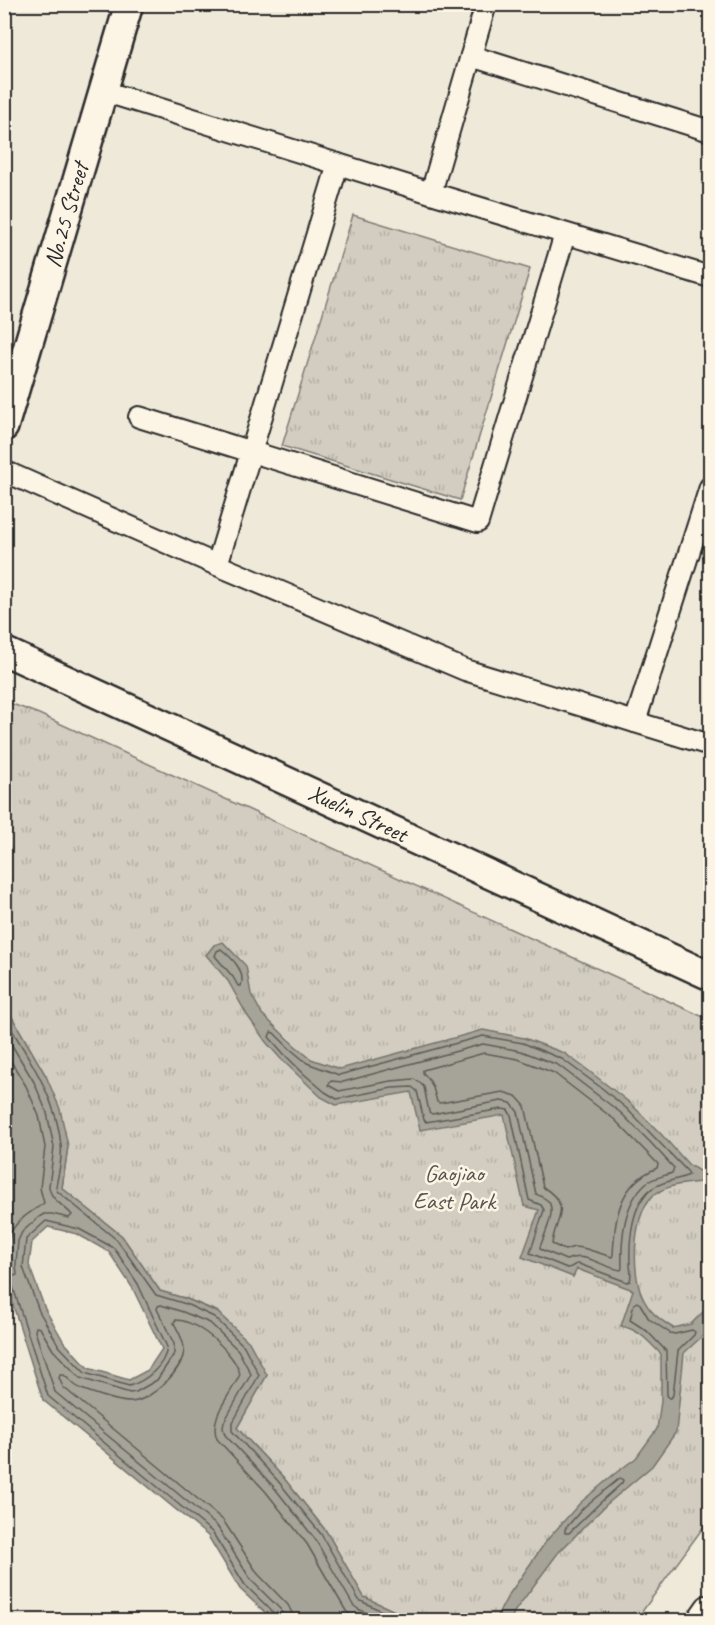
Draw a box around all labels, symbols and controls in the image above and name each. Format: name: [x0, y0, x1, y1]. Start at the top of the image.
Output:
street label: No.25 Street: [37, 156, 96, 271]
street label: Xuelin Street: [304, 777, 414, 850]
park label: Gaojiao East Park: [413, 1158, 497, 1216]

